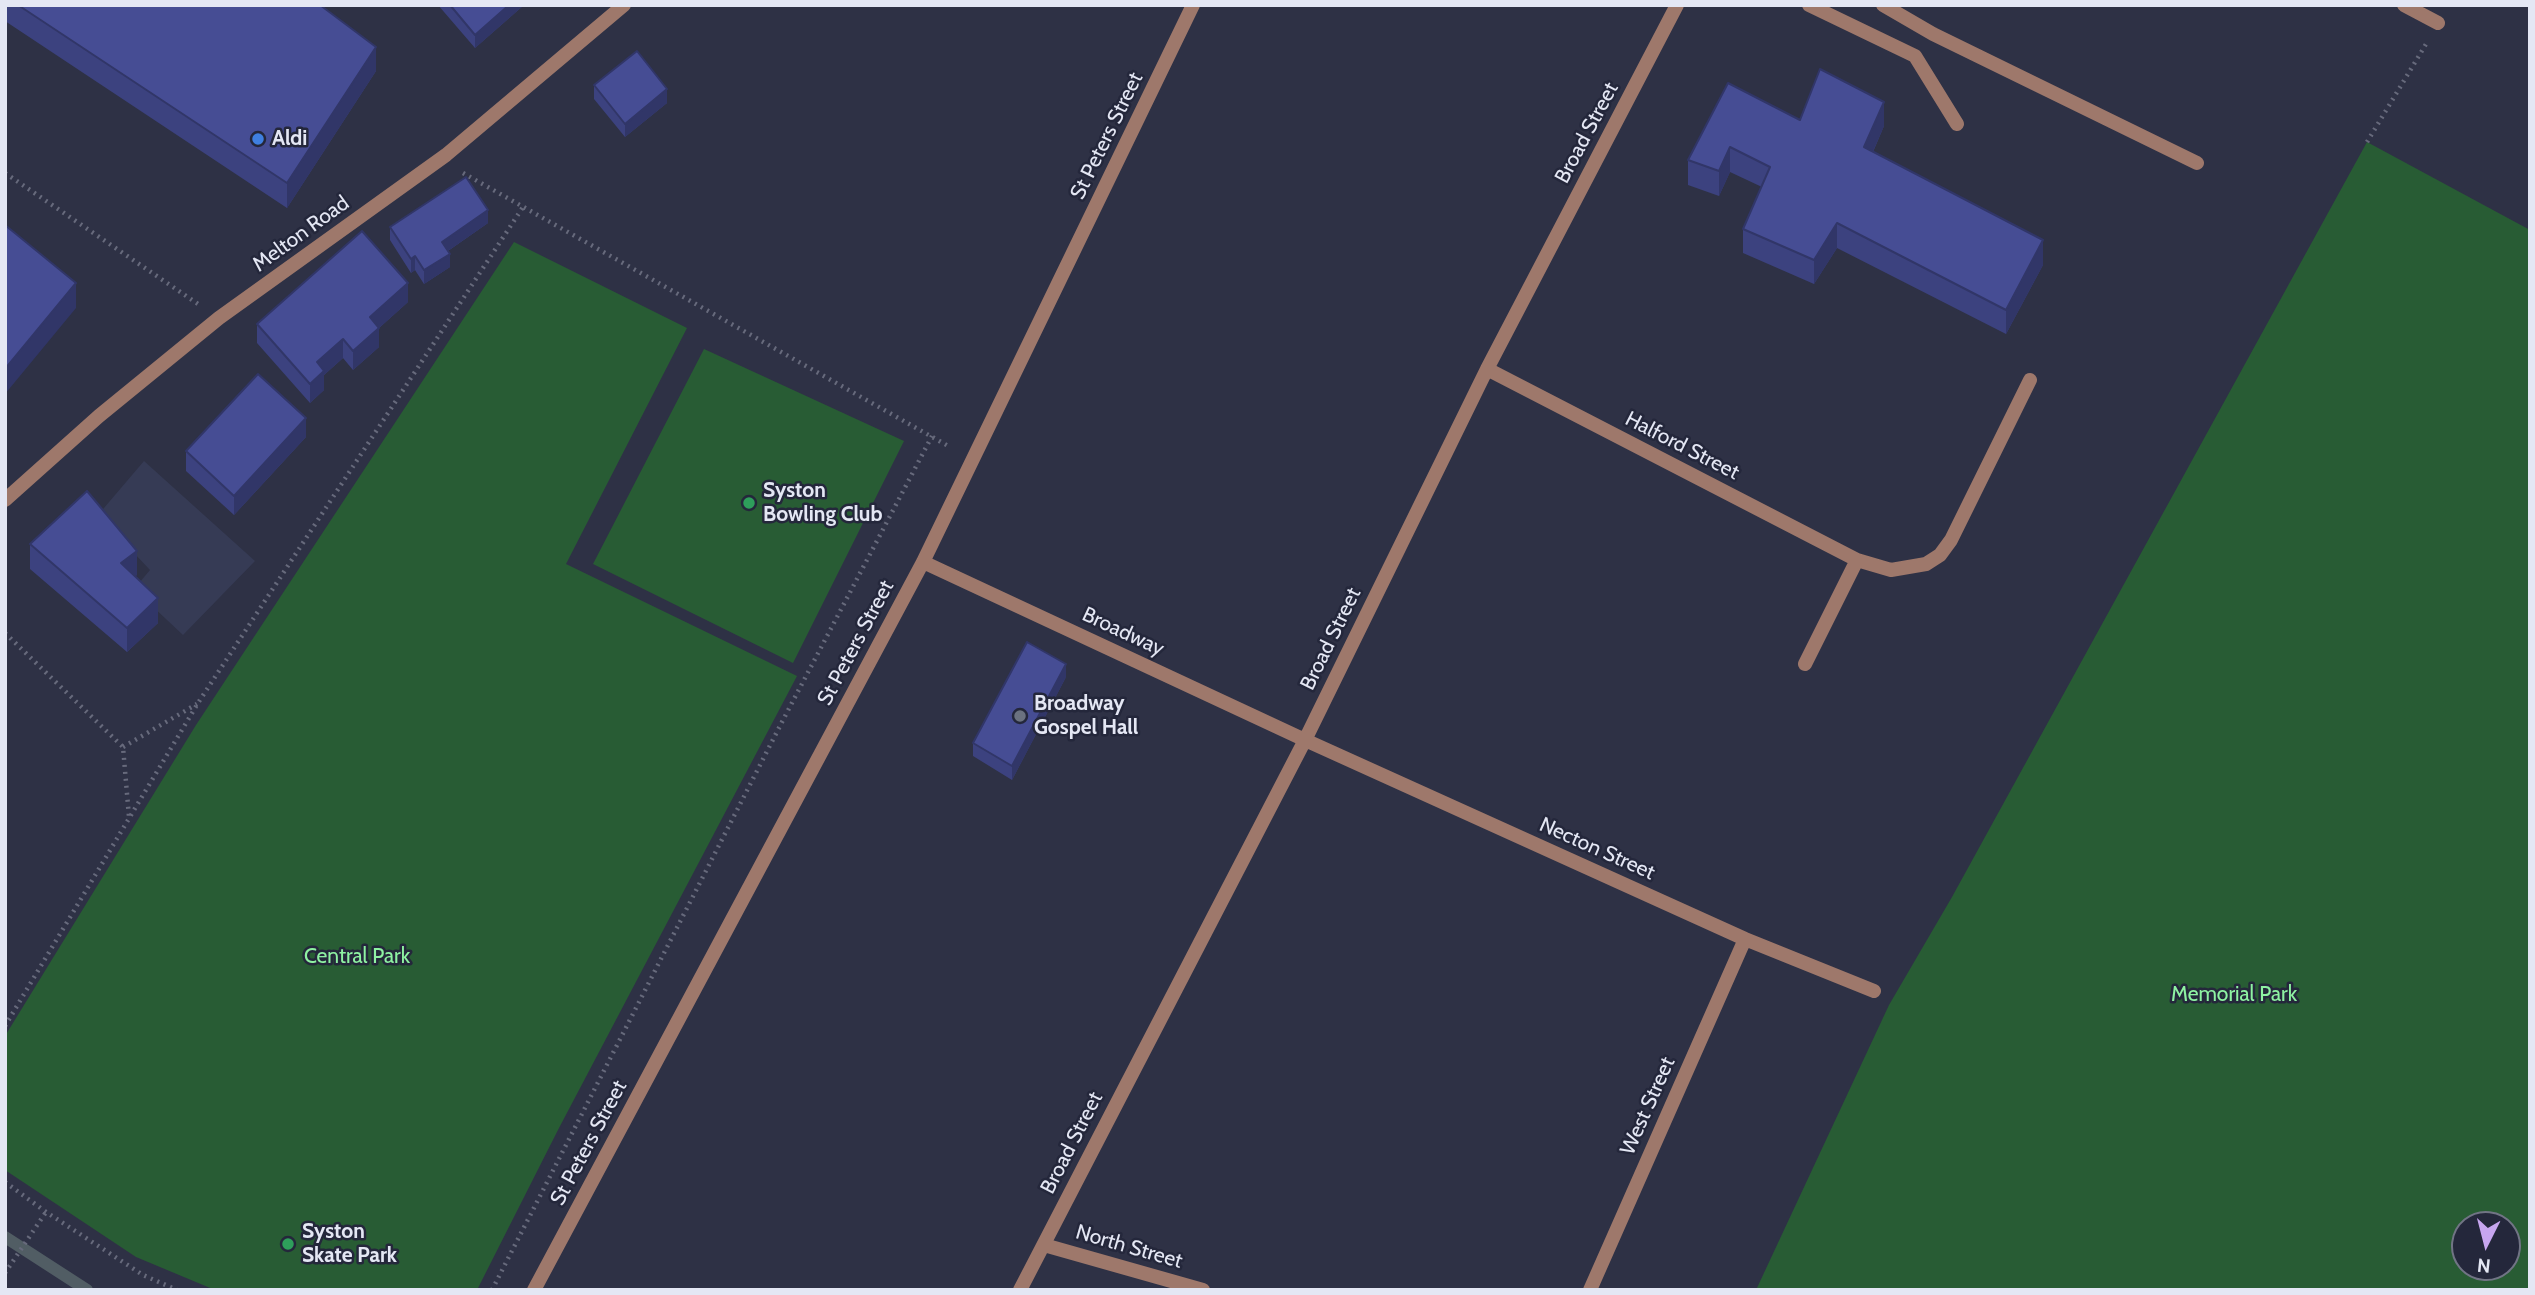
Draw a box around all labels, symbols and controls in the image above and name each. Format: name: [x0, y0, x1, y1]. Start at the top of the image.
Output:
street label: St Peters Street: [1065, 68, 1149, 204]
street label: Broad Street: [1550, 78, 1624, 188]
place label: Aldi: [272, 126, 307, 152]
marker: Aldi: [250, 131, 266, 147]
street label: Melton Road: [248, 191, 354, 277]
street label: Halford Street: [1621, 406, 1743, 486]
place label: Syston Bowling Club: [763, 478, 882, 528]
marker: Syston Bowling Club: [741, 495, 757, 511]
street label: St Peters Street: [812, 576, 900, 710]
street label: Broad Street: [1295, 584, 1367, 694]
street label: Broadway: [1078, 602, 1168, 662]
place label: Broadway Gospel Hall: [1034, 691, 1138, 741]
marker: Broadway Gospel Hall: [1012, 708, 1028, 724]
street label: Necton Street: [1535, 812, 1659, 886]
park label: Central Park: [304, 944, 410, 970]
park label: Memorial Park: [2171, 982, 2297, 1008]
street label: West Street: [1615, 1053, 1681, 1159]
street label: St Peters Street: [545, 1076, 633, 1210]
street label: Broad Street: [1036, 1088, 1108, 1198]
north arrow: [2451, 1211, 2521, 1281]
place label: Syston Skate Park: [302, 1219, 397, 1269]
street label: North Street: [1073, 1220, 1185, 1274]
marker: Syston Skate Park: [280, 1236, 296, 1252]
text: N: [2476, 1253, 2492, 1278]

